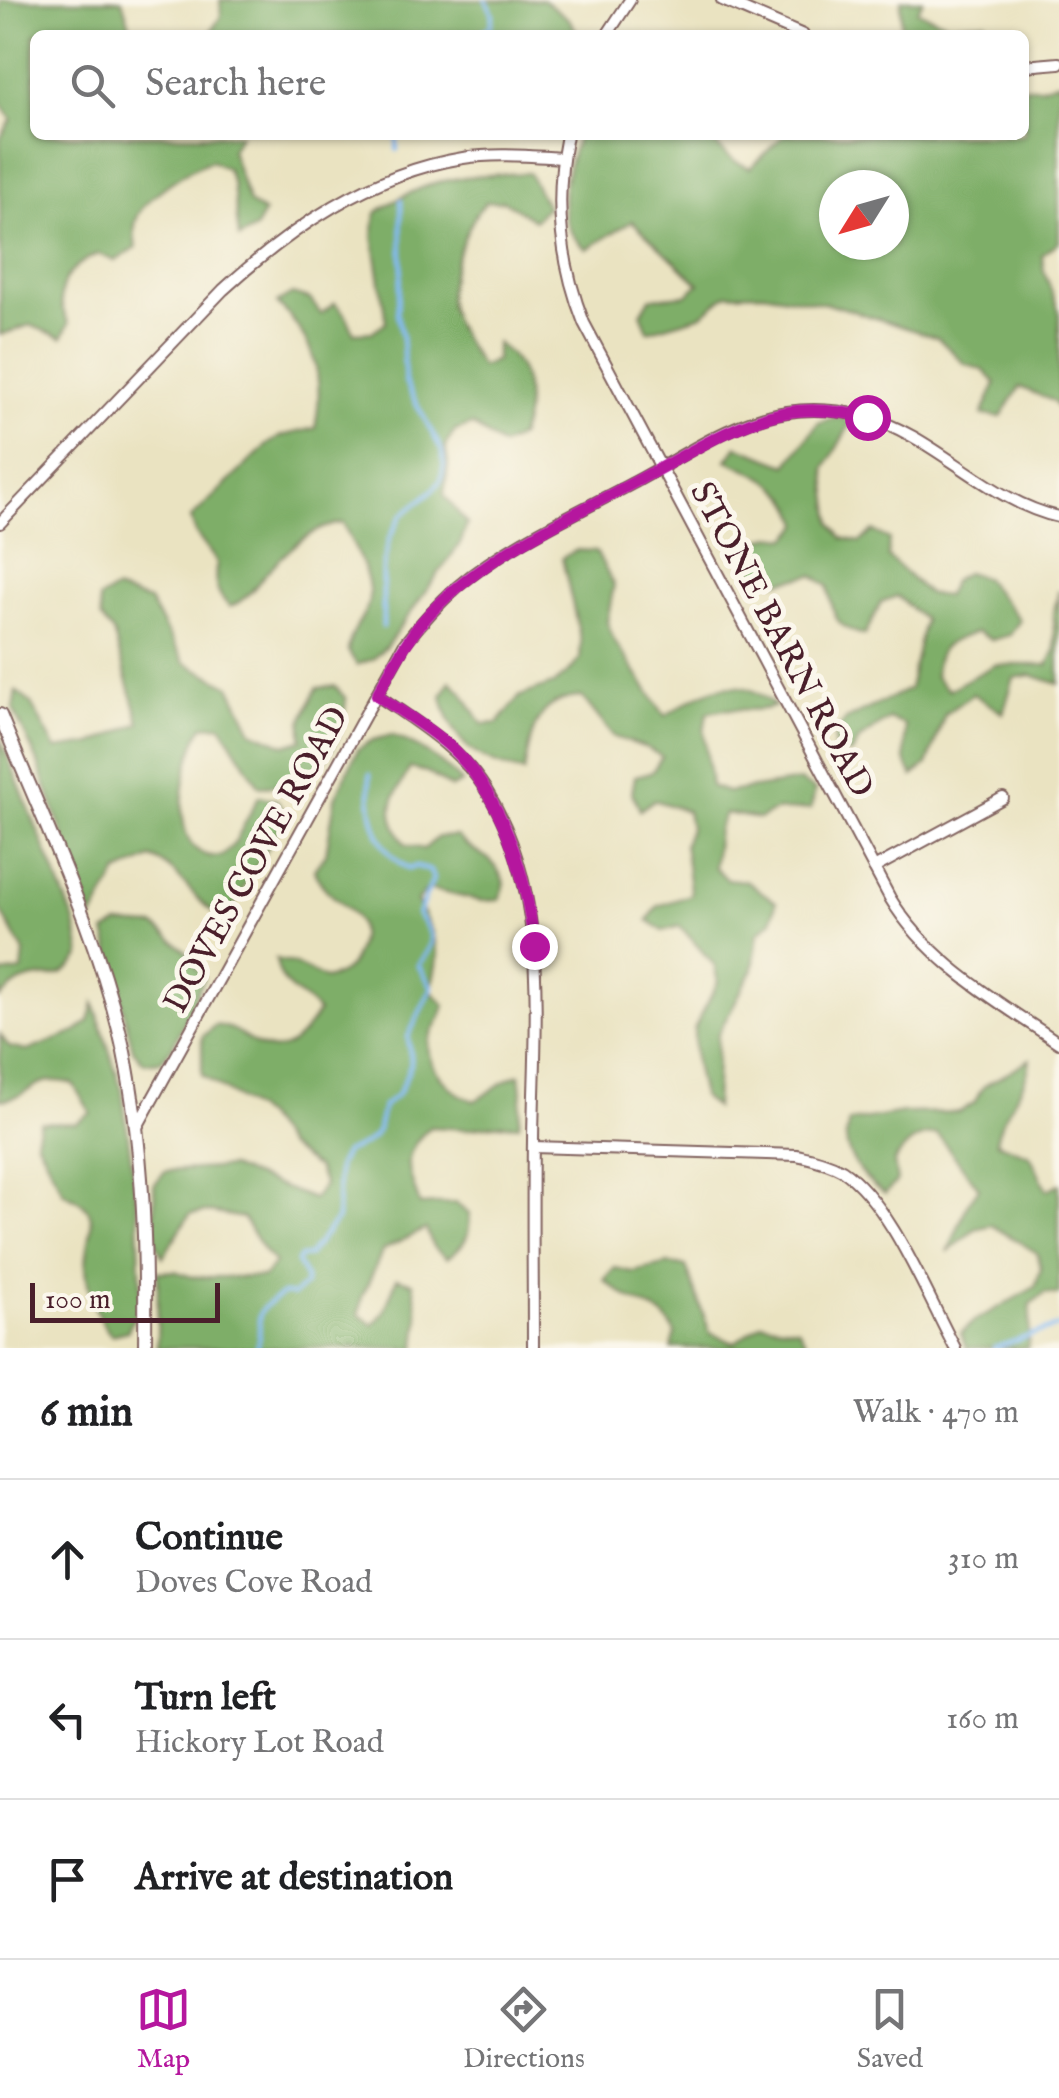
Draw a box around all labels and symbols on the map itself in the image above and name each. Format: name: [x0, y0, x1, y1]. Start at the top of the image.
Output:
north arrow: [819, 170, 909, 260]
route start: [845, 395, 891, 441]
street label: STONE BARN ROAD: [678, 475, 883, 806]
street label: DOVES COVE ROAD: [154, 699, 360, 1021]
route end: [512, 924, 558, 970]
scale bar: [30, 1278, 220, 1322]

